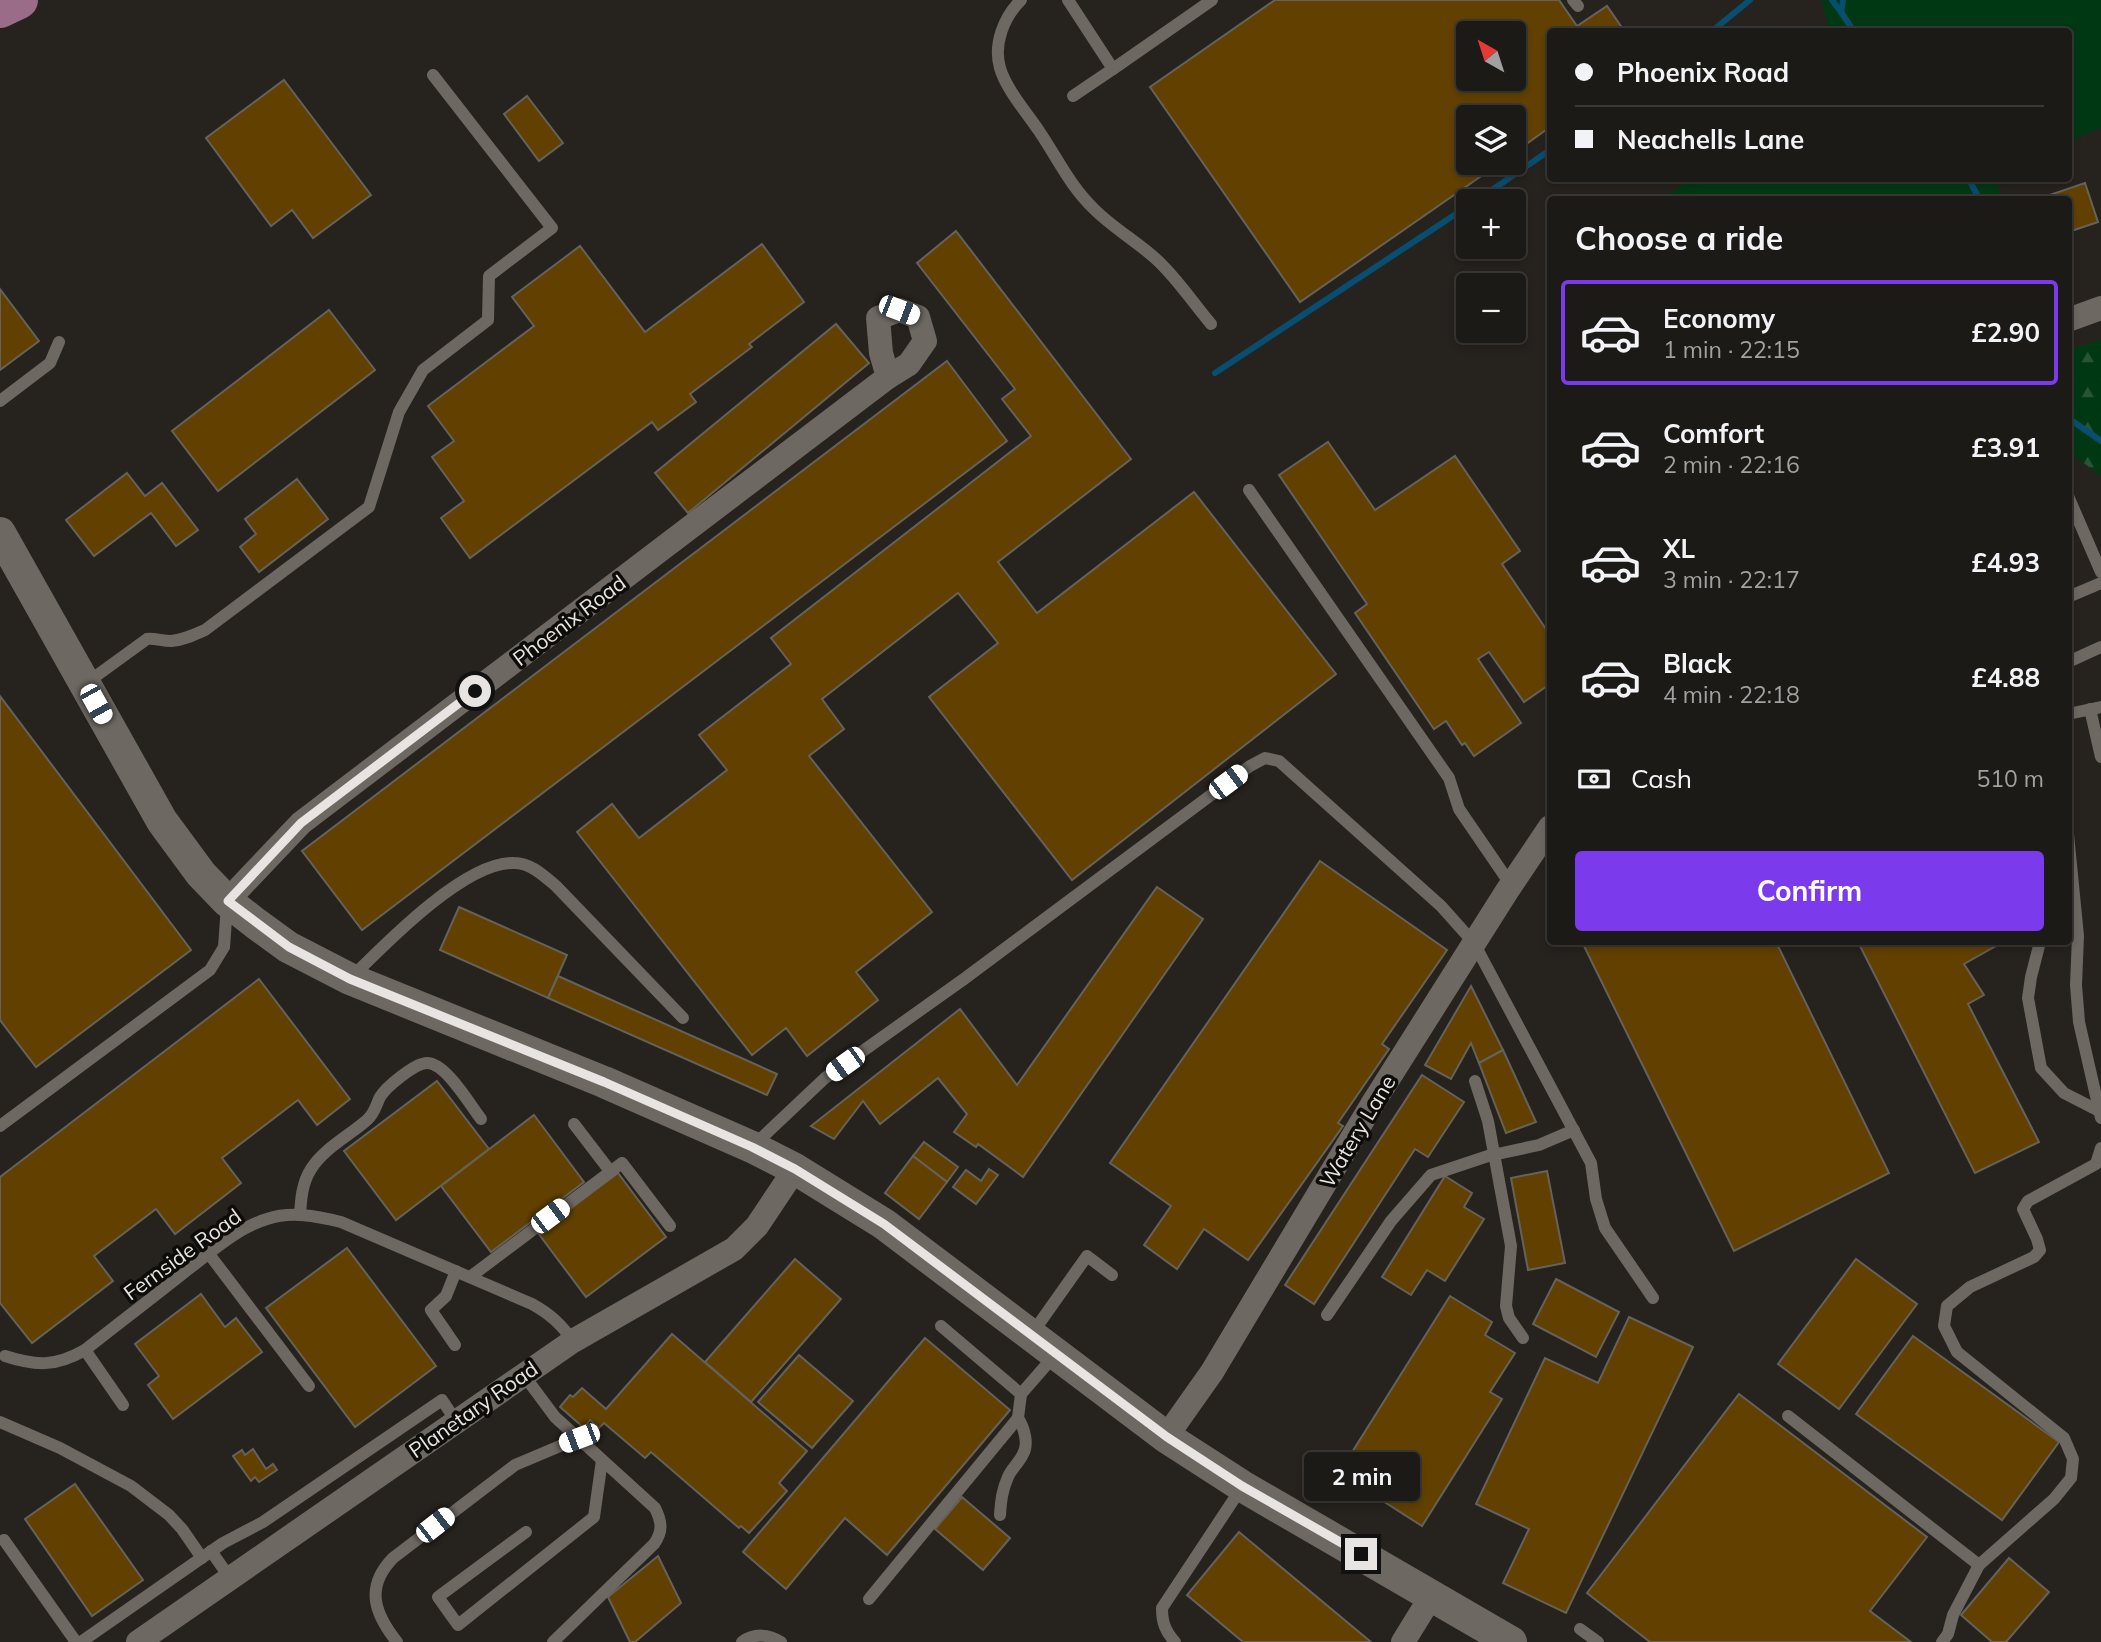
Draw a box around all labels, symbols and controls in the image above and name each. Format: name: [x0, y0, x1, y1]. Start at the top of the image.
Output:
north arrow: [1456, 21, 1526, 91]
map controls: [1456, 21, 1526, 343]
text: Phoenix Road: [1617, 56, 1789, 89]
button: layers: [1456, 105, 1526, 175]
text: Neachells Lane: [1617, 123, 1804, 156]
button: +: [1456, 189, 1526, 259]
text: Choose a ride: [1575, 218, 1783, 258]
button: −: [1456, 273, 1526, 343]
car: [876, 293, 923, 327]
icon: car: [1579, 301, 1642, 364]
text: Economy: [1663, 302, 1775, 335]
text: £2.90: [1971, 316, 2040, 349]
text: 1 min · 22:15: [1663, 335, 1800, 364]
icon: car: [1579, 416, 1642, 479]
text: Comfort: [1663, 417, 1764, 450]
text: £3.91: [1971, 431, 2040, 464]
text: 2 min · 22:16: [1663, 450, 1800, 479]
icon: car: [1579, 531, 1642, 594]
text: XL: [1663, 532, 1695, 565]
text: £4.93: [1971, 546, 2040, 579]
text: 3 min · 22:17: [1663, 565, 1800, 594]
street label: Phoenix Road: [507, 569, 631, 671]
icon: car: [1579, 646, 1642, 709]
text: Black: [1663, 647, 1731, 680]
text: £4.88: [1971, 661, 2040, 694]
route start: [459, 675, 491, 707]
text: 4 min · 22:18: [1663, 680, 1800, 709]
car: [77, 681, 116, 727]
icon: cash: [1575, 760, 1613, 798]
car: [1205, 761, 1252, 803]
text: Cash: [1631, 762, 1692, 795]
text: 510 m: [1976, 764, 2044, 793]
button: Confirm: [1575, 851, 2044, 931]
car: [822, 1043, 869, 1085]
street label: Watery Lane: [1313, 1070, 1401, 1192]
car: [527, 1195, 574, 1237]
street label: Fernside Road: [118, 1203, 246, 1305]
street label: Planetary Road: [404, 1355, 542, 1463]
car: [556, 1421, 603, 1455]
callout: 2 min: [1303, 1452, 1419, 1502]
text: 2 min: [1332, 1462, 1392, 1491]
car: [412, 1504, 459, 1546]
route end: [1345, 1538, 1377, 1570]

